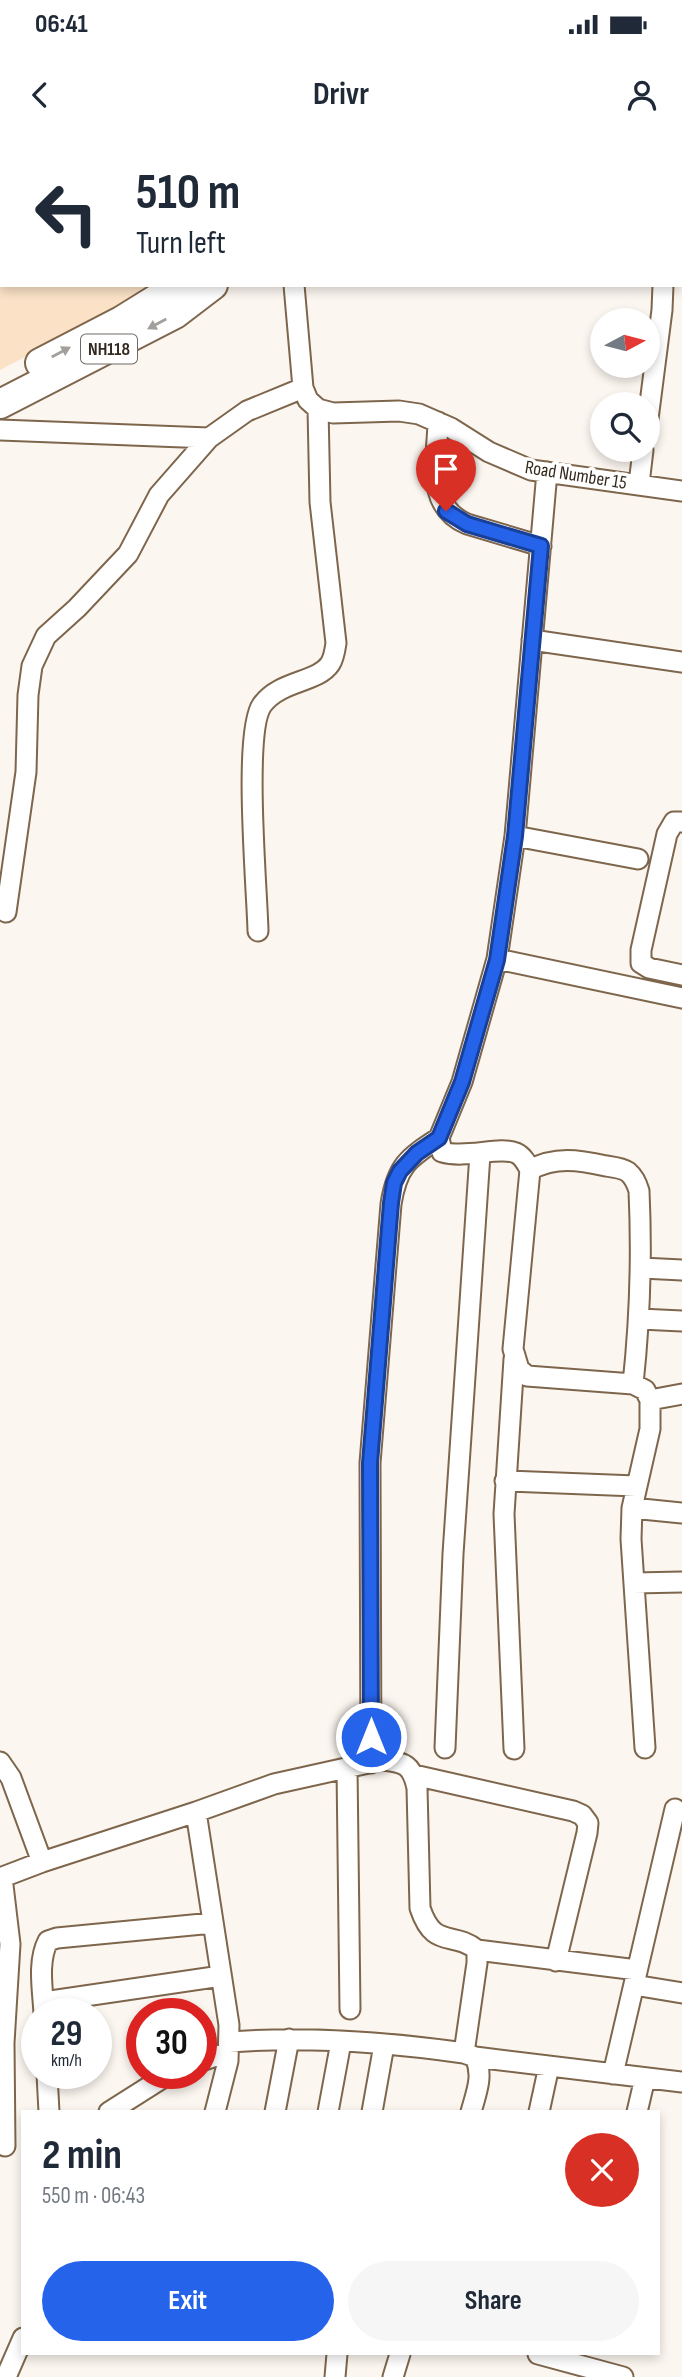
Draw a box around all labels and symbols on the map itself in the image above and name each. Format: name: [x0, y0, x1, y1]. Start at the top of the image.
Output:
north arrow: [590, 308, 660, 378]
one-way arrow: [147, 318, 167, 330]
road number: NH118: [81, 334, 137, 364]
one-way arrow: [51, 347, 71, 359]
pin: [416, 439, 476, 511]
street label: Road Number 15: [523, 456, 628, 495]
position arrow: [334, 1700, 408, 1774]
speed limit sign: 30: [126, 1998, 217, 2089]

